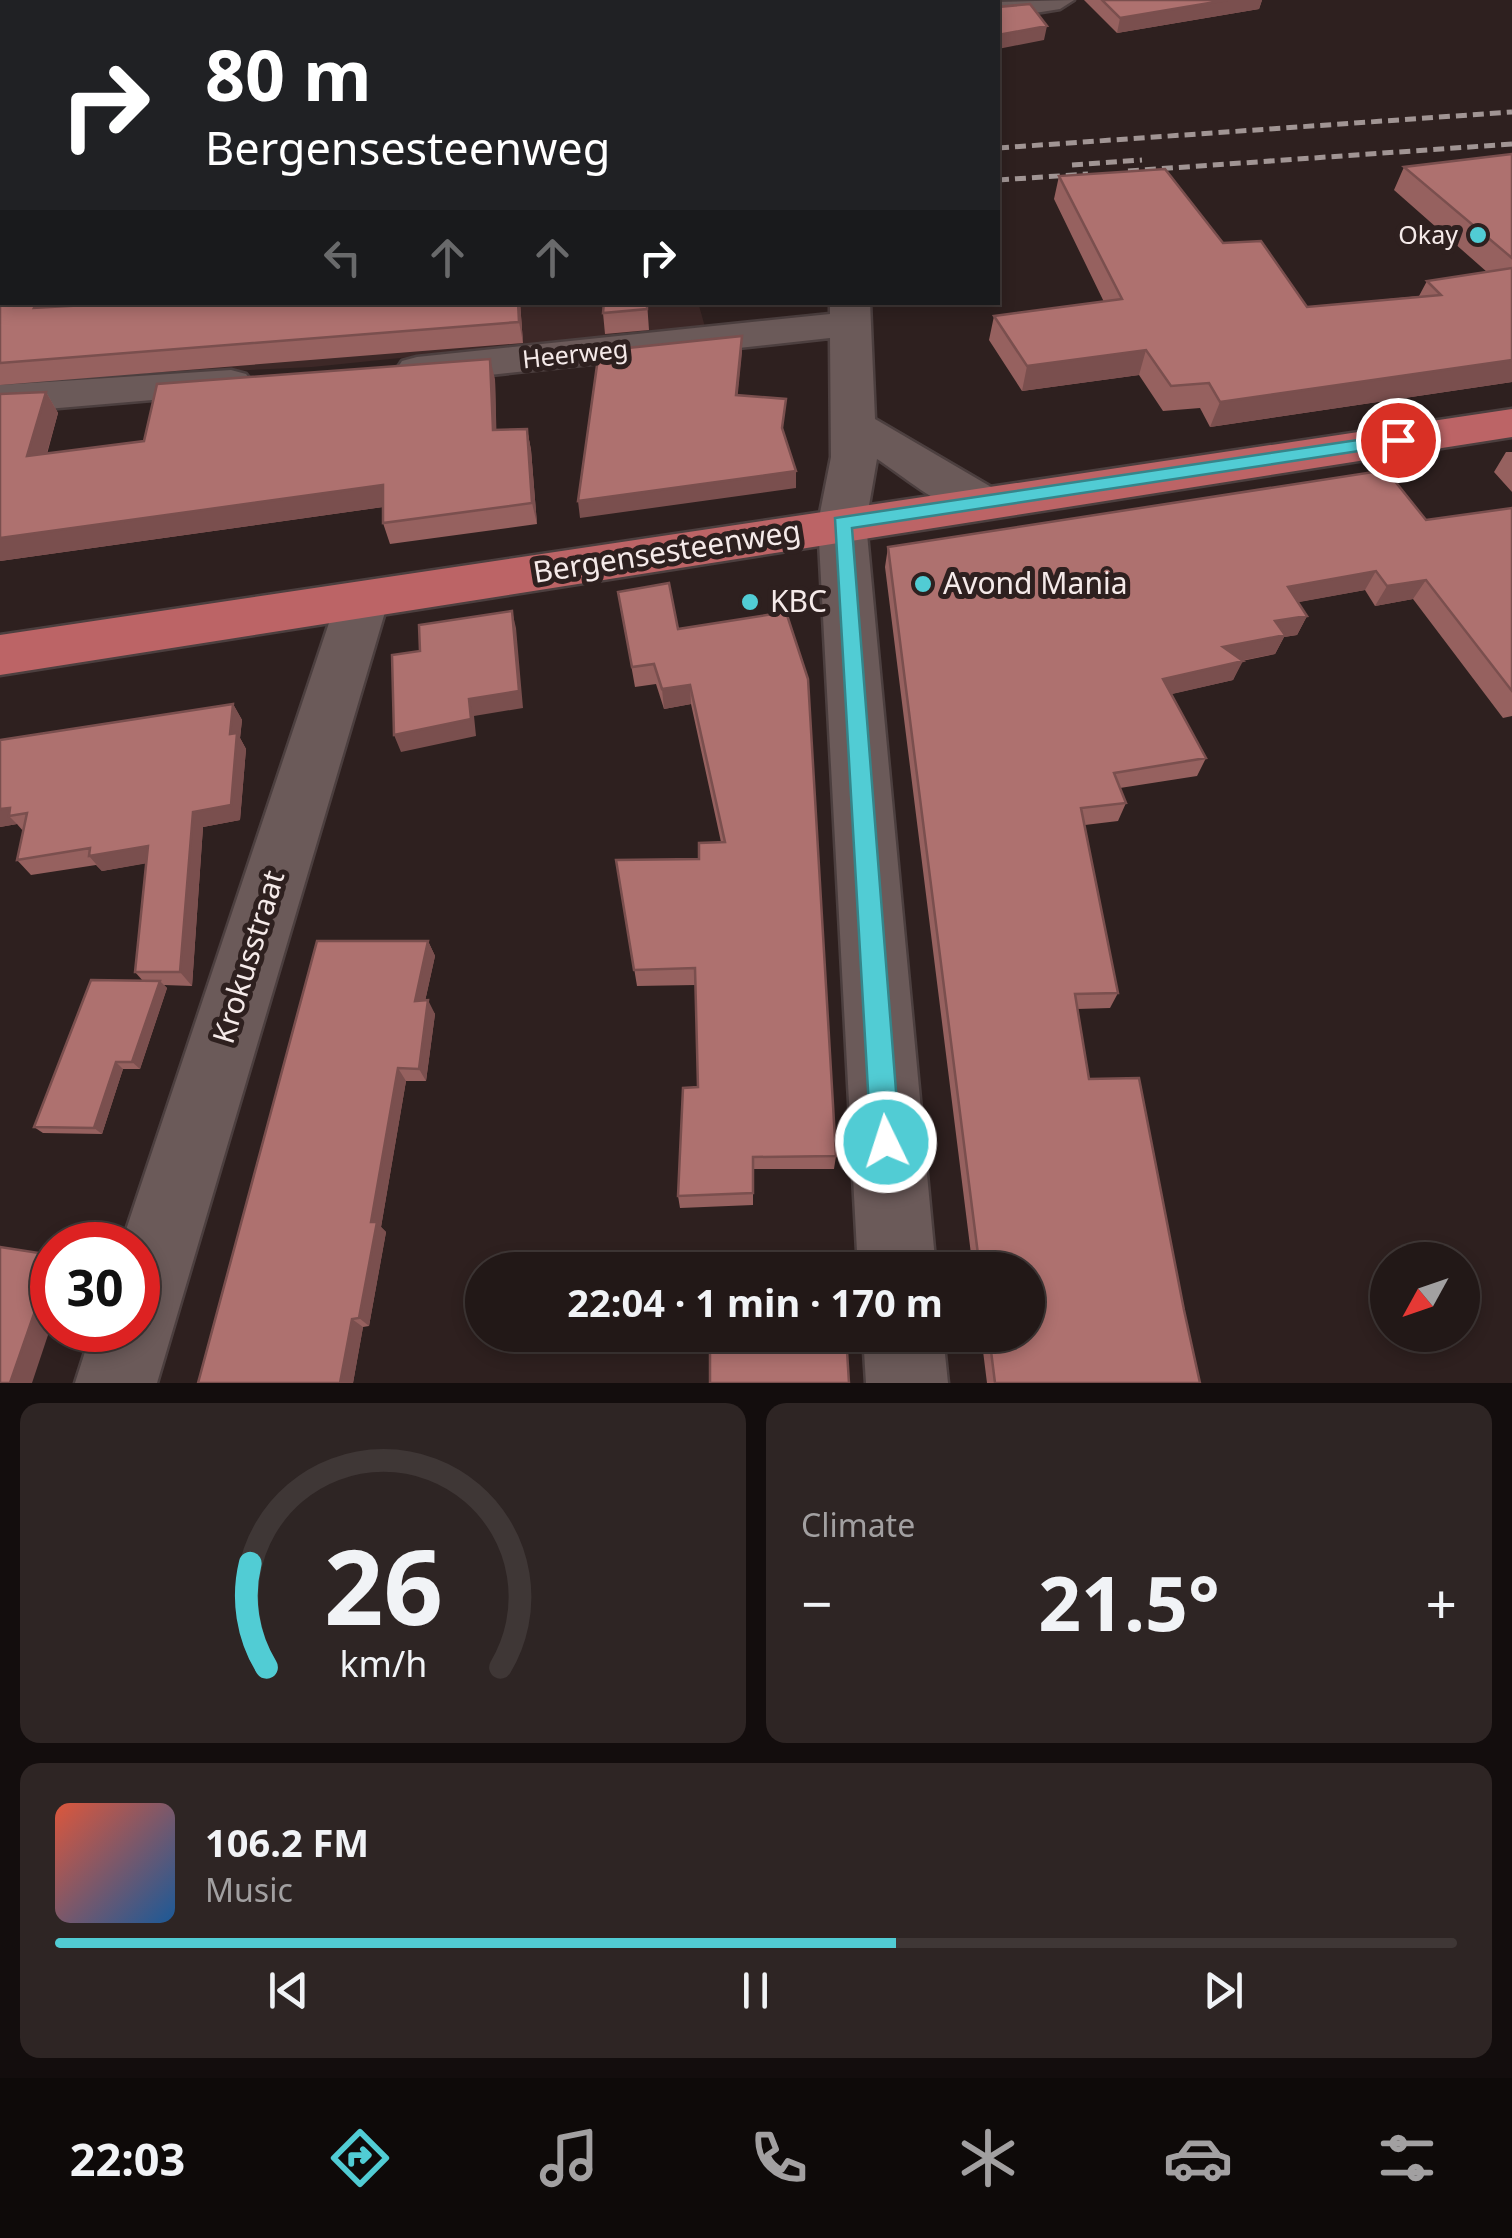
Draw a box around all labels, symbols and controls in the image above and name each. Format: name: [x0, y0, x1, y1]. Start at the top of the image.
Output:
text: 80 m: [205, 26, 372, 122]
icon: right: [40, 40, 170, 170]
text: Bergensesteenweg: [205, 117, 610, 178]
place label: Okay: [1398, 217, 1458, 251]
marker: Okay: [1467, 224, 1489, 246]
icon: left: [315, 230, 370, 285]
icon: ahead: [420, 230, 475, 285]
icon: ahead: [525, 230, 580, 285]
icon: right: [630, 230, 685, 285]
street label: Heerweg: [520, 331, 629, 375]
pin: [1356, 398, 1441, 483]
icon: arrive: [1371, 413, 1426, 468]
street label: Bergensesteenweg: [530, 509, 803, 592]
place label: Avond Mania: [943, 562, 1128, 603]
marker: Avond Mania: [912, 573, 934, 595]
place label: KBC: [770, 580, 827, 621]
marker: KBC: [739, 591, 761, 613]
street label: Krokusstraat: [202, 865, 293, 1048]
position arrow: [834, 1090, 938, 1194]
speed limit sign: 30: [30, 1222, 160, 1352]
north arrow: [1370, 1242, 1480, 1352]
map controls: [1370, 1242, 1480, 1352]
text: 22:04 · 1 min · 170 m: [567, 1276, 943, 1328]
text: Climate: [801, 1503, 915, 1546]
text: 26: [324, 1514, 442, 1655]
text: 21.5°: [1038, 1551, 1220, 1653]
text: −: [801, 1565, 832, 1640]
text: +: [1426, 1565, 1457, 1640]
text: km/h: [339, 1639, 427, 1687]
text: 106.2 FM: [205, 1816, 369, 1868]
text: Music: [205, 1868, 293, 1911]
icon: previous: [261, 1963, 316, 2018]
icon: pause: [728, 1963, 783, 2018]
icon: next: [1196, 1963, 1251, 2018]
icon: directions: [325, 2123, 395, 2193]
icon: music: [534, 2123, 604, 2193]
icon: phone: [744, 2123, 814, 2193]
icon: climate: [953, 2123, 1023, 2193]
icon: car: [1163, 2123, 1233, 2193]
icon: filters: [1372, 2123, 1442, 2193]
text: 22:03: [70, 2128, 185, 2189]

